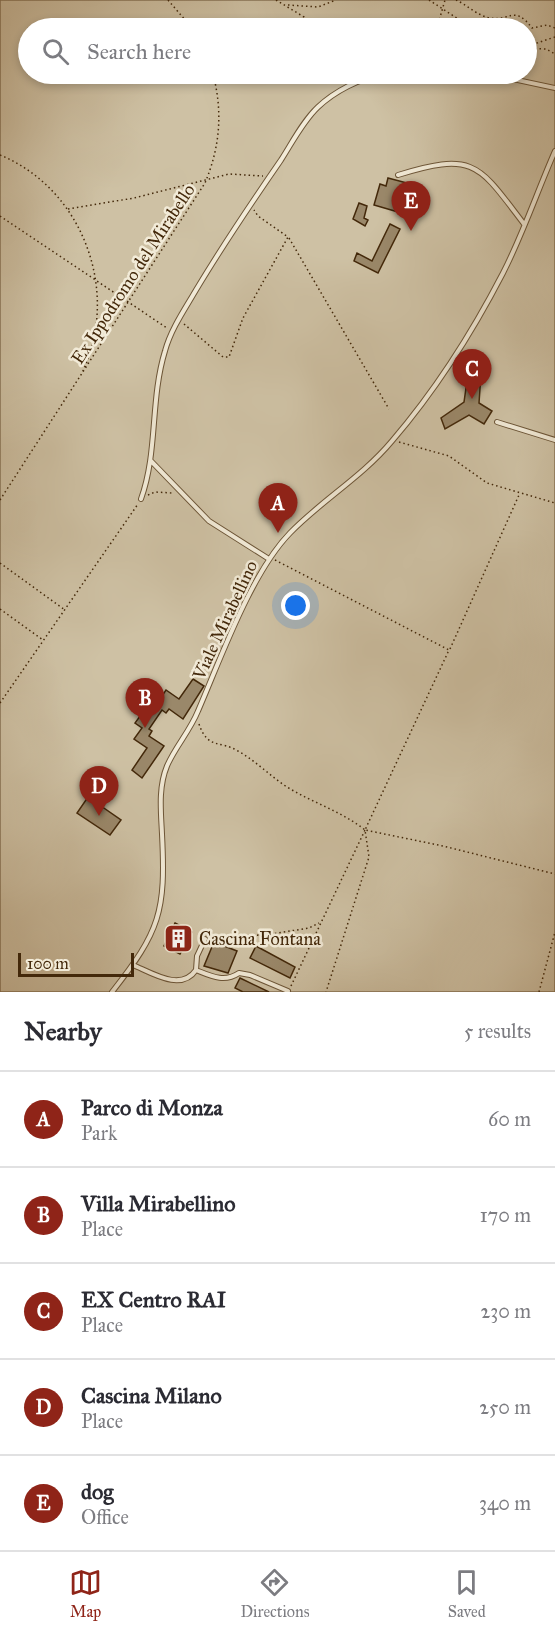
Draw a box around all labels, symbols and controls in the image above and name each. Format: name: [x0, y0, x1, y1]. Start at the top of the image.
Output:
search box: [18, 18, 537, 84]
icon: search: [39, 35, 72, 68]
text: Search here: [87, 38, 191, 65]
street label: Ex Ippodromo del Mirabello: [66, 180, 200, 368]
pin: E: [392, 182, 430, 231]
pin: C: [452, 350, 492, 399]
pin: A: [258, 484, 298, 533]
street label: Viale Mirabellino: [187, 557, 262, 684]
your location: [281, 591, 310, 620]
pin: B: [126, 678, 164, 728]
pin: D: [80, 766, 118, 816]
building icon: Cascina Fontana: [162, 923, 194, 955]
place label: Cascina Fontana: [199, 928, 321, 950]
scale bar: [18, 950, 134, 977]
text: 100 m: [27, 954, 69, 973]
text: Nearby: [24, 1015, 102, 1047]
text: 5 results: [464, 1019, 531, 1043]
text: Parco di Monza: [81, 1094, 223, 1121]
text: A: [37, 1107, 50, 1131]
text: 60 m: [488, 1107, 531, 1131]
text: Park: [81, 1121, 117, 1145]
text: Villa Mirabellino: [81, 1190, 235, 1217]
text: B: [37, 1203, 50, 1227]
text: 170 m: [480, 1203, 531, 1227]
text: Place: [81, 1217, 123, 1241]
text: EX Centro RAI: [81, 1286, 226, 1313]
text: C: [37, 1299, 50, 1323]
text: 230 m: [480, 1299, 531, 1323]
text: Place: [81, 1313, 123, 1337]
text: Cascina Milano: [81, 1382, 222, 1409]
text: D: [36, 1395, 51, 1419]
text: 250 m: [479, 1395, 531, 1419]
text: Place: [81, 1409, 123, 1433]
text: dog: [81, 1478, 114, 1505]
text: E: [36, 1491, 51, 1515]
text: 340 m: [479, 1491, 531, 1515]
text: Office: [81, 1505, 129, 1529]
tab: Map: [69, 1566, 102, 1621]
tab: Directions: [240, 1566, 309, 1621]
tab: Saved: [448, 1566, 486, 1621]

